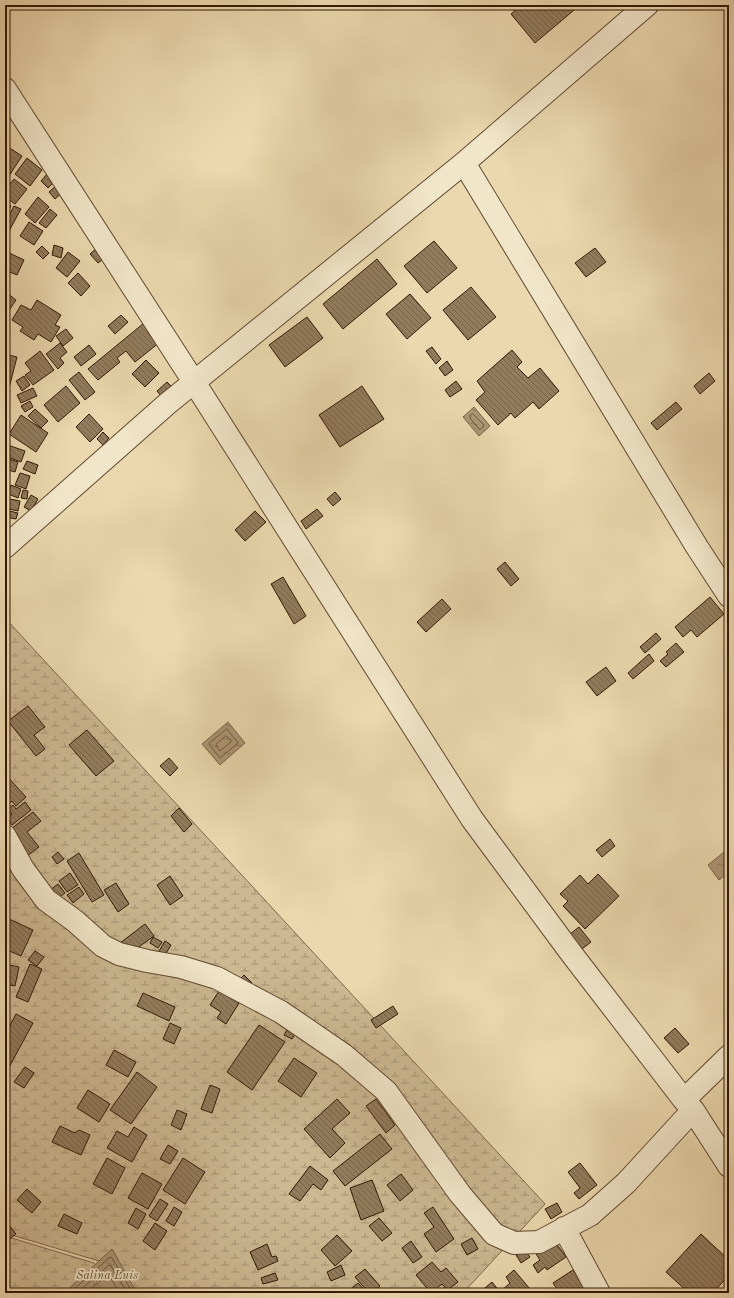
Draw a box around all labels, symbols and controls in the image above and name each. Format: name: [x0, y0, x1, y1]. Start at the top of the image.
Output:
water label: Salina Luís: [76, 1270, 138, 1282]

